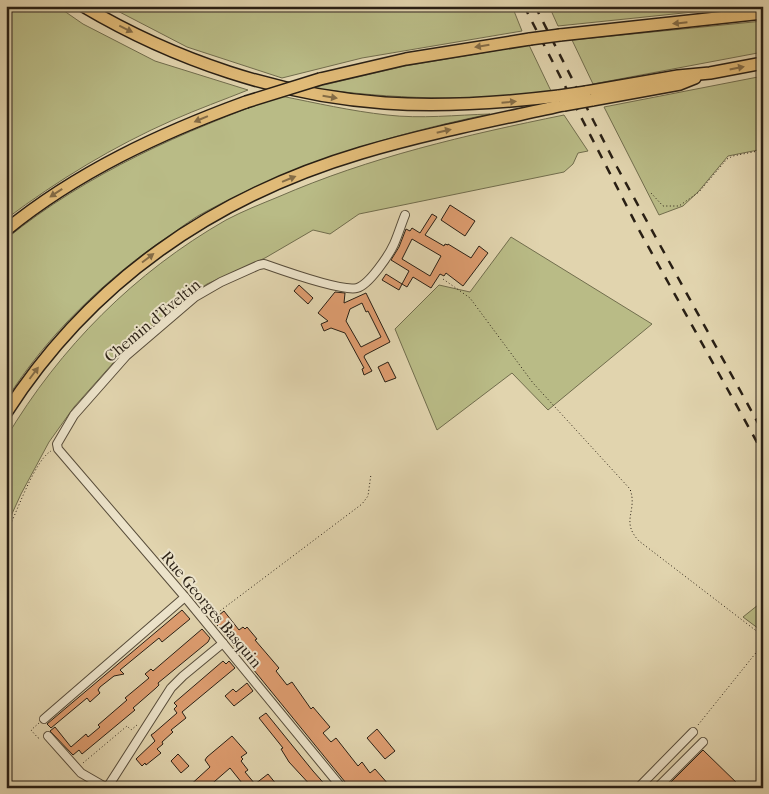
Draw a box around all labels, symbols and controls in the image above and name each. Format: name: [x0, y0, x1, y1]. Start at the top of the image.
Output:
one-way arrow: [671, 19, 687, 27]
one-way arrow: [119, 25, 134, 33]
one-way arrow: [474, 43, 490, 51]
one-way arrow: [729, 63, 745, 71]
one-way arrow: [322, 93, 338, 101]
one-way arrow: [501, 98, 517, 106]
one-way arrow: [194, 116, 208, 124]
one-way arrow: [437, 127, 452, 135]
one-way arrow: [282, 175, 297, 183]
one-way arrow: [50, 189, 63, 198]
one-way arrow: [141, 253, 155, 263]
street label: Chemin d'Eveltin: [100, 274, 205, 366]
one-way arrow: [29, 366, 39, 380]
street label: Rue Georges Basquin: [157, 547, 266, 672]

